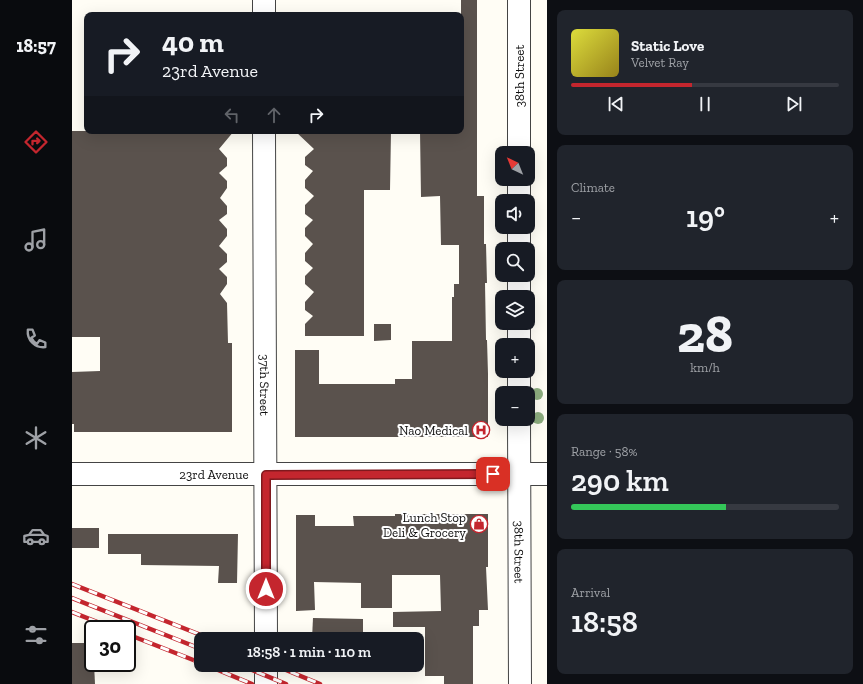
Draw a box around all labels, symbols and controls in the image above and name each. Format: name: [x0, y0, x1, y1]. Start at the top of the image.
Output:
text: 40 m: [162, 26, 224, 59]
icon: right: [96, 28, 148, 80]
text: 18:57: [16, 35, 56, 57]
text: Static Love: [631, 37, 704, 55]
street label: 38th Street: [512, 45, 527, 107]
text: Velvet Ray: [631, 55, 689, 70]
text: 23rd Avenue: [162, 60, 258, 82]
icon: previous: [605, 93, 627, 115]
icon: pause: [694, 93, 716, 115]
icon: next: [783, 93, 805, 115]
icon: left: [221, 104, 243, 126]
icon: ahead: [263, 104, 285, 126]
icon: right: [305, 104, 327, 126]
icon: directions: [22, 128, 50, 156]
north arrow: [495, 146, 535, 186]
map controls: [495, 146, 535, 426]
text: Climate: [571, 180, 615, 195]
button: sound: [495, 194, 535, 234]
text: 19°: [686, 199, 725, 235]
text: −: [571, 204, 581, 231]
text: +: [830, 204, 839, 231]
icon: music: [22, 226, 50, 254]
button: search: [495, 242, 535, 282]
button: layers: [495, 290, 535, 330]
text: 28: [677, 303, 733, 365]
icon: phone: [22, 325, 50, 353]
button: +: [495, 338, 535, 378]
street label: 37th Street: [257, 354, 273, 416]
text: km/h: [690, 360, 720, 375]
button: −: [495, 386, 535, 426]
hospital icon: Nao Medical: [471, 420, 491, 440]
place label: Nao Medical: [399, 423, 469, 438]
icon: climate: [22, 424, 50, 452]
text: Range · 58%: [571, 444, 637, 459]
pin: [476, 457, 510, 491]
icon: arrive: [482, 463, 504, 485]
text: 290 km: [571, 463, 669, 499]
street label: 23rd Avenue: [179, 467, 249, 482]
place label: Lunch Stop Deli & Grocery: [383, 510, 466, 540]
shop icon: Lunch Stop Deli & Grocery: [469, 514, 489, 534]
street label: 38th Street: [512, 521, 527, 584]
icon: car: [22, 522, 50, 550]
position arrow: [245, 568, 287, 610]
text: Arrival: [571, 585, 610, 600]
text: 18:58: [571, 604, 638, 640]
speed limit sign: 30: [84, 620, 136, 672]
icon: filters: [22, 621, 50, 649]
text: 18:58 · 1 min · 110 m: [247, 643, 371, 661]

